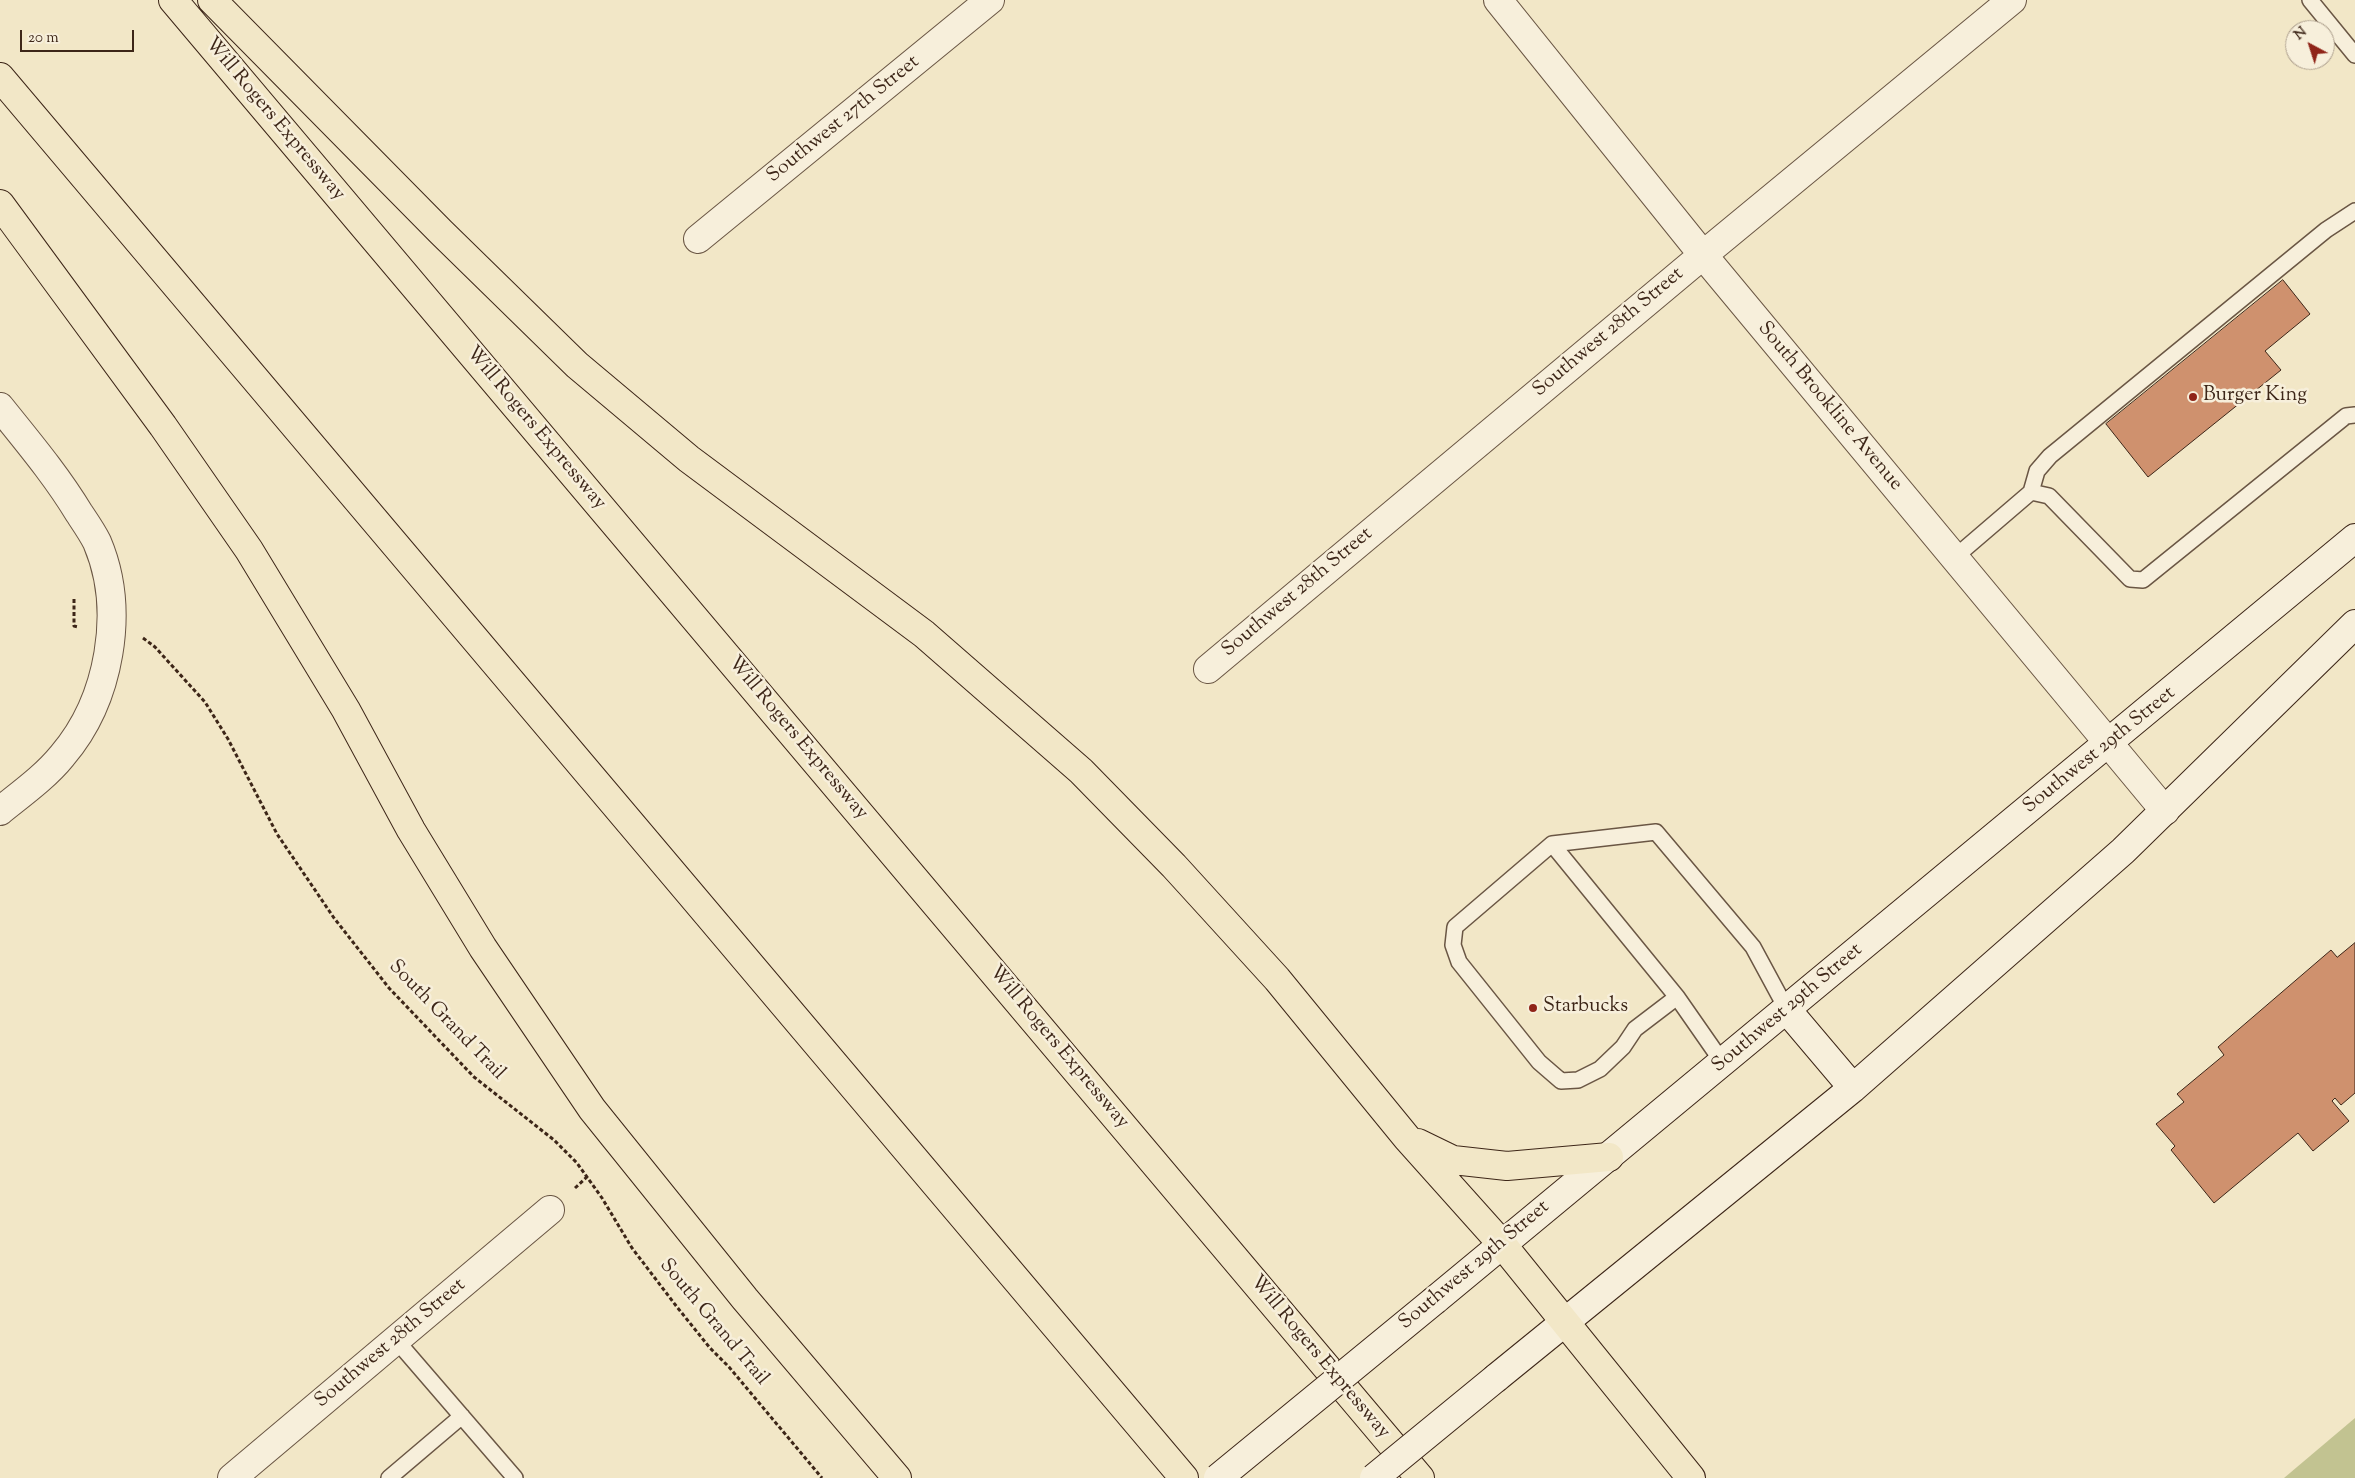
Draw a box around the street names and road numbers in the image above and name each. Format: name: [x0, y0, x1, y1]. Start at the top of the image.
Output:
street label: Will Rogers Expressway: [199, 33, 349, 207]
street label: Southwest 27th Street: [763, 51, 925, 189]
street label: Southwest 28th Street: [1529, 263, 1689, 403]
street label: South Brookline Avenue: [1751, 318, 1907, 496]
street label: Will Rogers Expressway: [460, 342, 610, 516]
street label: Southwest 28th Street: [1218, 523, 1378, 663]
street label: Will Rogers Expressway: [722, 652, 872, 826]
street label: Southwest 29th Street: [2019, 682, 2181, 820]
street label: Southwest 29th Street: [1708, 939, 1868, 1079]
street label: South Grand Trail: [383, 956, 509, 1086]
street label: Will Rogers Expressway: [983, 961, 1133, 1135]
street label: Southwest 29th Street: [1395, 1196, 1555, 1336]
street label: South Grand Trail: [653, 1255, 773, 1391]
street label: Will Rogers Expressway: [1244, 1271, 1394, 1445]
street label: Southwest 28th Street: [311, 1274, 471, 1414]

